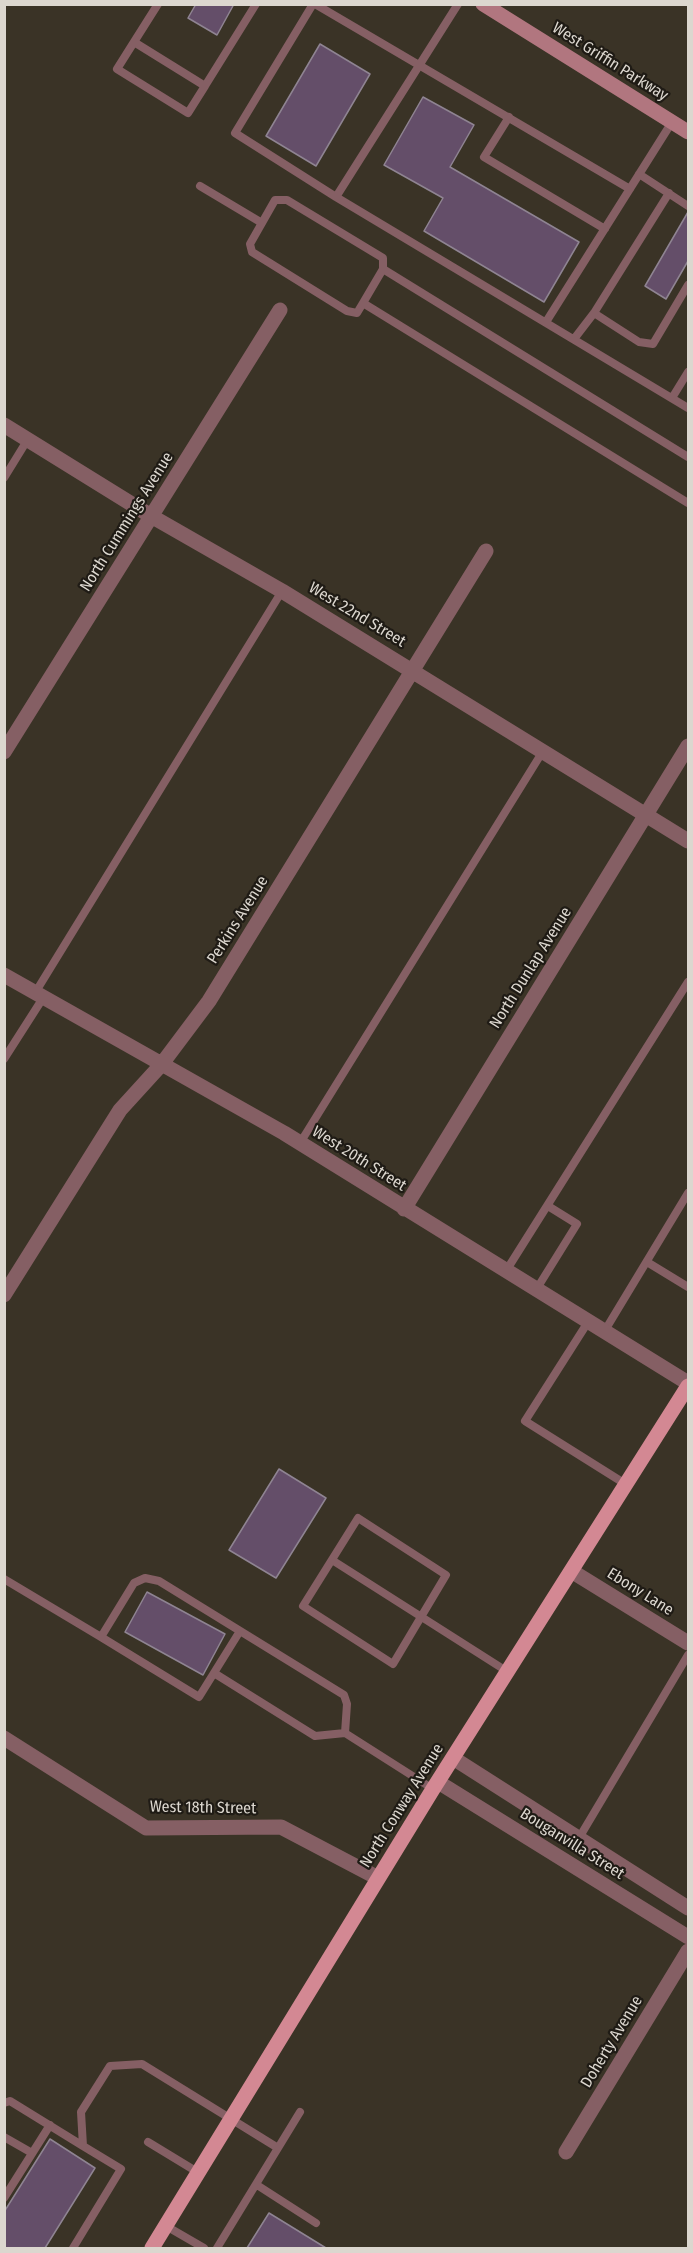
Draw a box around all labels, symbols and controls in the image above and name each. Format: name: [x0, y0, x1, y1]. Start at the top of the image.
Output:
street label: West Griffin Parkway: [548, 19, 672, 105]
street label: North Cummings Avenue: [76, 449, 178, 595]
street label: West 22nd Street: [305, 579, 409, 651]
street label: Perkins Avenue: [203, 873, 273, 967]
street label: North Dunlap Avenue: [486, 904, 576, 1032]
street label: West 20th Street: [308, 1122, 410, 1196]
street label: Ebony Lane: [603, 1564, 677, 1620]
street label: North Conway Avenue: [356, 1740, 448, 1872]
street label: West 18th Street: [150, 1797, 256, 1819]
street label: Bouganvilla Street: [516, 1804, 628, 1884]
street label: Doherty Avenue: [577, 1993, 647, 2091]

